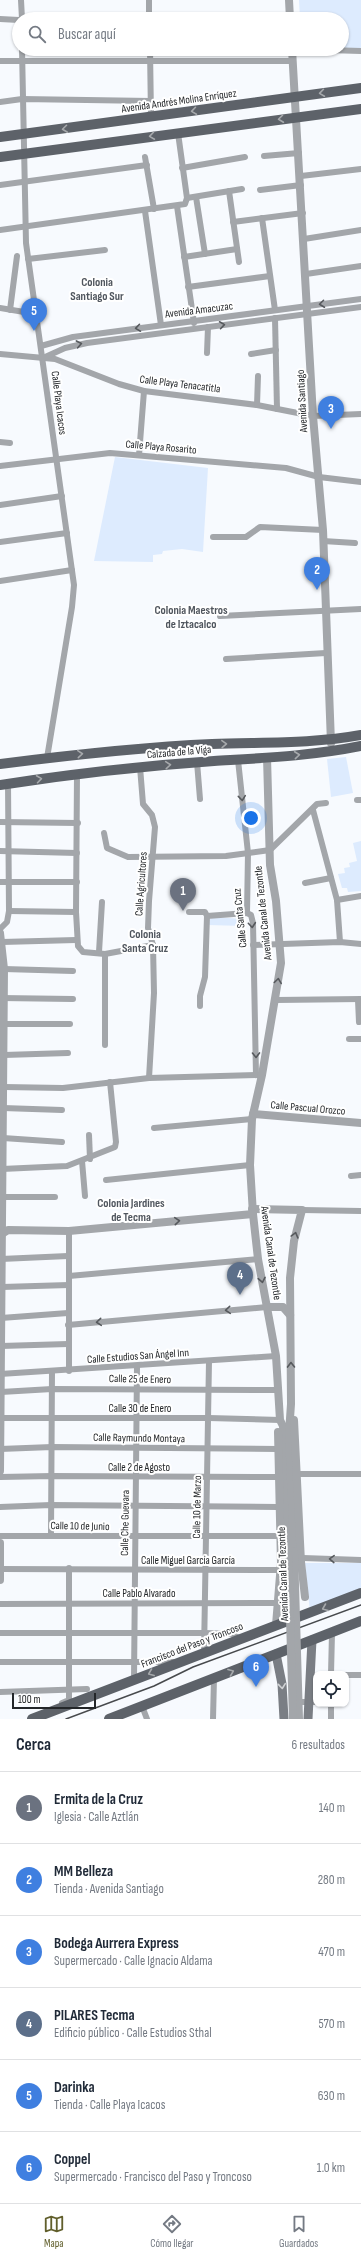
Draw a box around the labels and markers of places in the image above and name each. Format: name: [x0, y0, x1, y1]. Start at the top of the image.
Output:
pin: 5: [21, 298, 47, 331]
pin: 3: [318, 396, 344, 429]
pin: 2: [304, 557, 330, 590]
pin: 1: [170, 878, 196, 911]
pin: 4: [227, 1262, 253, 1295]
pin: 6: [243, 1654, 269, 1687]

